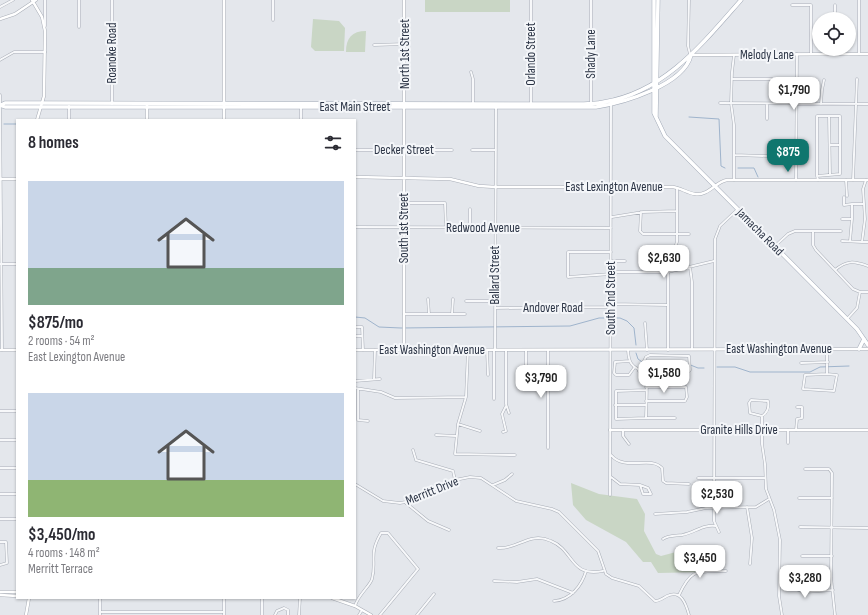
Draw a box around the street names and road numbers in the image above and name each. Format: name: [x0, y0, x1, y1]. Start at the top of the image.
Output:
street label: North 1st Street: [397, 19, 413, 89]
street label: Orlando Street: [523, 22, 539, 86]
street label: Roanoke Road: [104, 23, 120, 83]
street label: Shady Lane: [583, 29, 599, 79]
street label: Melody Lane: [740, 47, 794, 63]
street label: East Main Street: [319, 99, 391, 115]
street label: Decker Street: [374, 142, 434, 158]
street label: East Lexington Avenue: [565, 179, 663, 195]
street label: South 1st Street: [396, 193, 412, 263]
street label: Jamacha Road: [732, 204, 787, 259]
street label: Redwood Avenue: [446, 220, 520, 236]
street label: Ballard Street: [487, 245, 503, 305]
street label: South 2nd Street: [603, 261, 619, 335]
street label: Andover Road: [522, 300, 583, 316]
street label: East Washington Avenue: [726, 341, 832, 357]
street label: East Washington Avenue: [379, 342, 485, 358]
street label: Granite Hills Drive: [700, 422, 778, 438]
street label: Merritt Drive: [403, 473, 461, 509]

